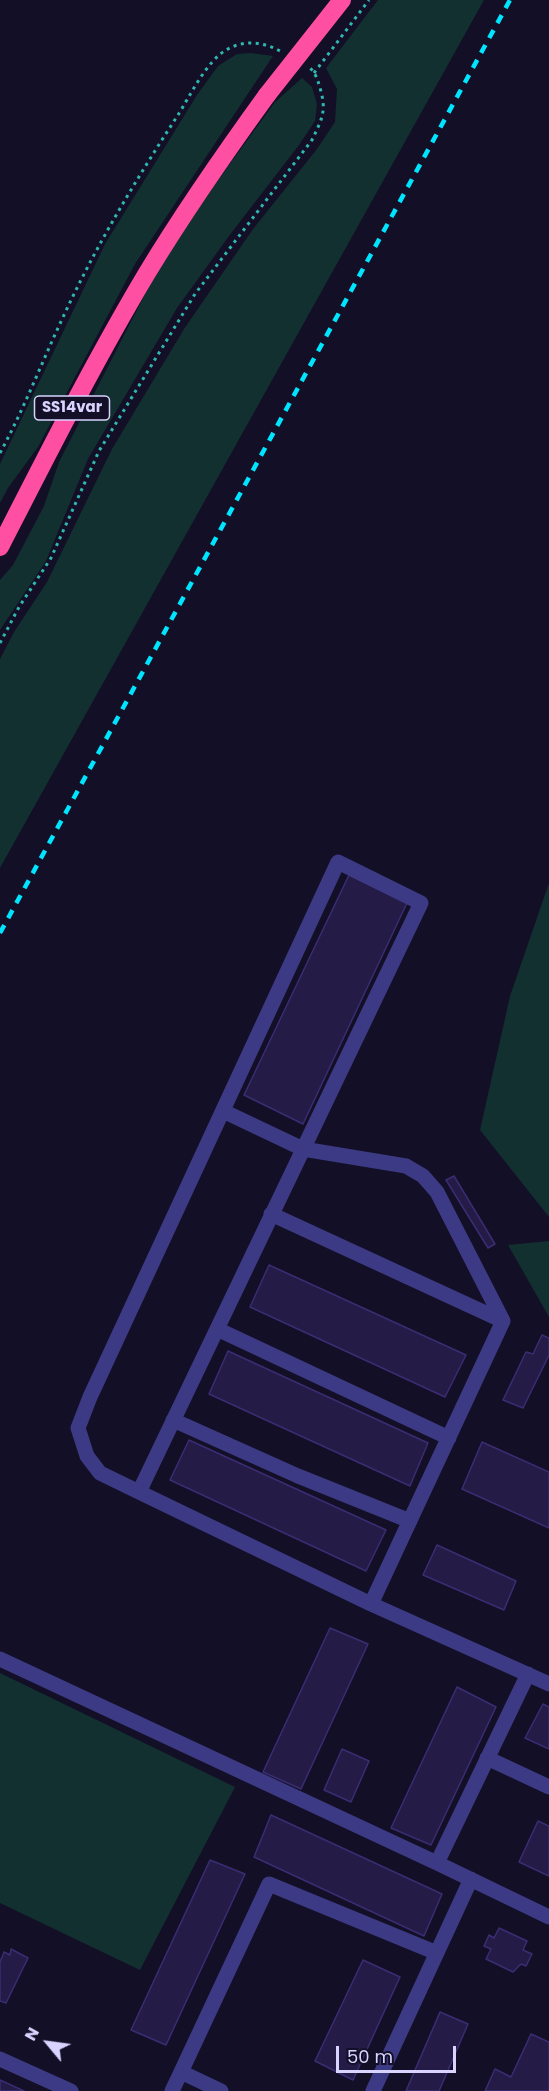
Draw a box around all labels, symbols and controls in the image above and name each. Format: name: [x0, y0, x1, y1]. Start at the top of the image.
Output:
road number: SS14var: [34, 396, 110, 420]
north arrow: [18, 2013, 78, 2073]
text: N: [19, 2023, 45, 2045]
scale bar: [339, 2034, 459, 2072]
text: 50 m: [347, 2044, 393, 2069]

